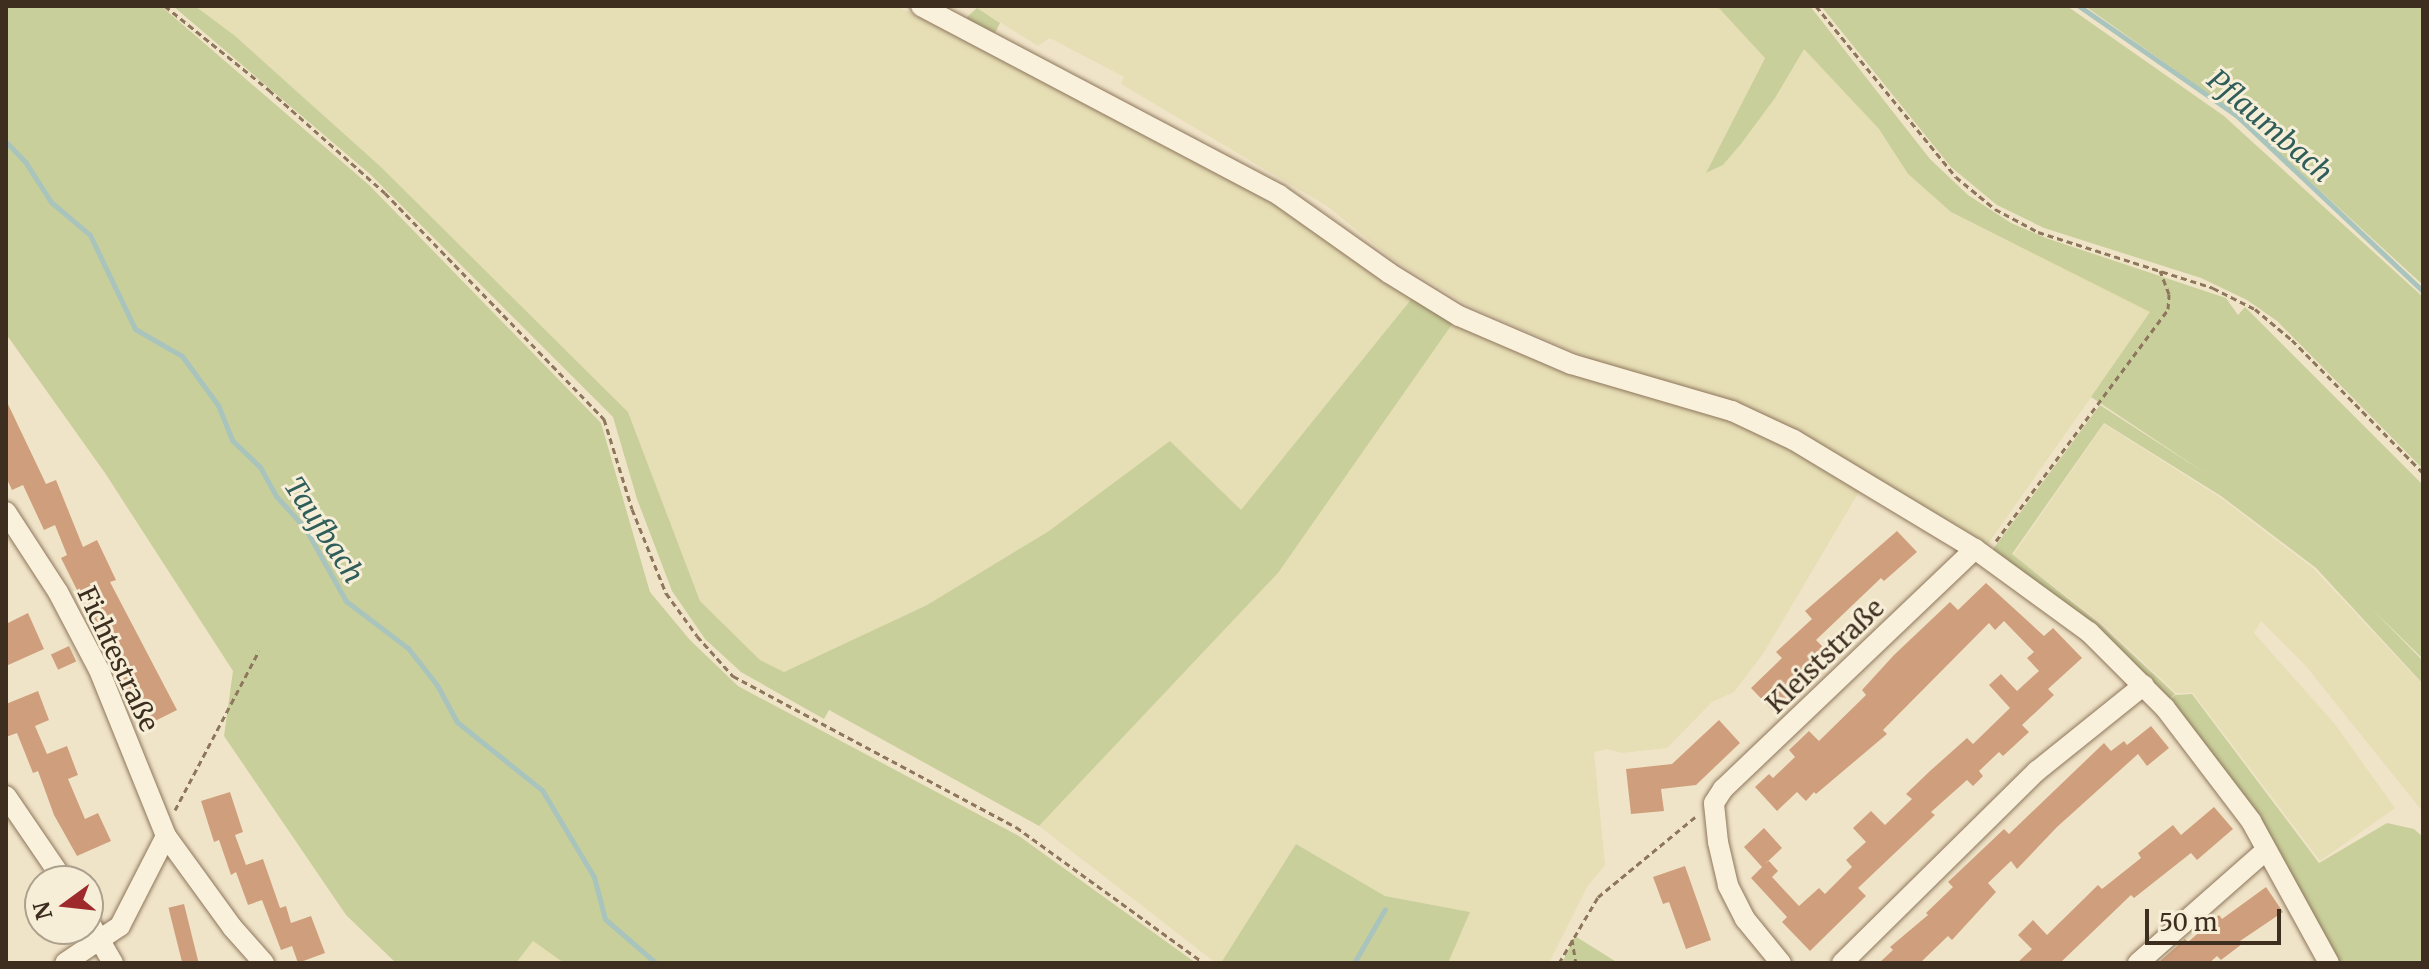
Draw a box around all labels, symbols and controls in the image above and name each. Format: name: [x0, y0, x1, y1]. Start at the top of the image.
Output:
water label: Pflaumbach: [2201, 63, 2339, 189]
water label: Taufbach: [277, 471, 371, 589]
street label: Fichtestraße: [71, 582, 165, 736]
street label: Kleiststraße: [1760, 592, 1890, 720]
north arrow: [24, 865, 104, 945]
scale bar: [2149, 893, 2285, 943]
text: N: [27, 899, 59, 923]
text: 50 m: [2159, 907, 2218, 938]

